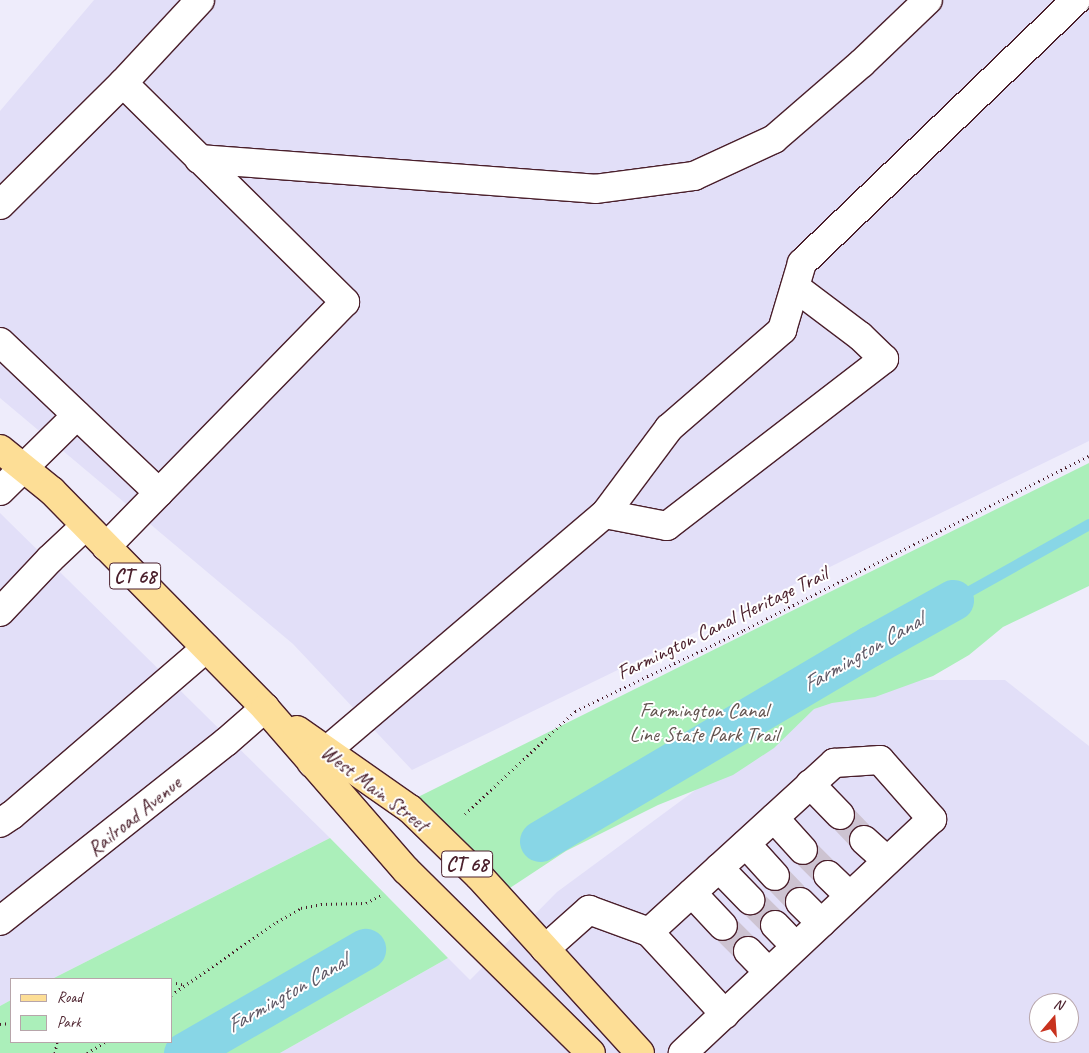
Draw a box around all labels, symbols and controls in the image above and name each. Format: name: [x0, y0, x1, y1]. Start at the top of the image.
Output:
road number: CT 68: [109, 558, 161, 594]
street label: Farmington Canal Heritage Trail: [613, 561, 831, 685]
water label: Farmington Canal: [798, 608, 928, 698]
park label: Farmington Canal Line State Park Trail: [629, 697, 779, 747]
street label: West Main Street: [316, 739, 434, 837]
street label: Railroad Avenue: [82, 771, 186, 861]
road number: CT 68: [441, 846, 493, 882]
water label: Farmington Canal: [222, 949, 352, 1039]
legend: [10, 978, 172, 1043]
text: Road: [57, 988, 82, 1007]
north arrow: [1029, 993, 1079, 1043]
text: N: [1052, 995, 1065, 1014]
text: Park: [57, 1013, 81, 1032]

